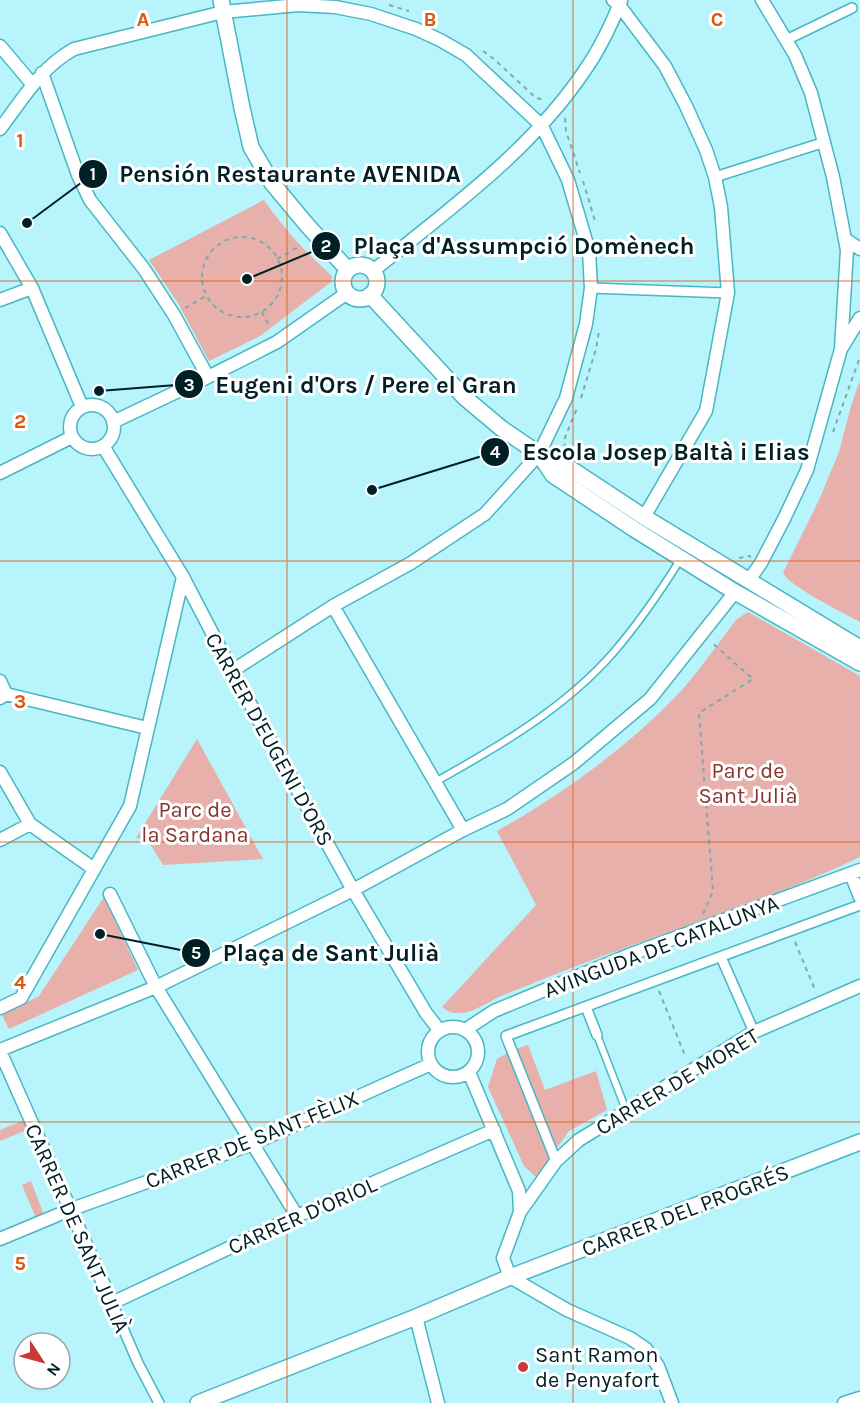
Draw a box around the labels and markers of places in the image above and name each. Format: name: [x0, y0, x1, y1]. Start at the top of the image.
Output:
callout: Pensión Restaurante AVENIDA: [78, 153, 473, 195]
callout: Plaça d'Assumpció Domènech: [311, 225, 706, 267]
callout: Eugeni d'Ors / Pere el Gran: [174, 363, 529, 405]
callout: Escola Josep Baltà i Elias: [480, 431, 822, 473]
callout: Plaça de Sant Julià: [181, 932, 452, 974]
place label: Sant Ramon de Penyafort: [535, 1342, 659, 1393]
marker: Sant Ramon de Penyafort: [516, 1360, 530, 1374]

